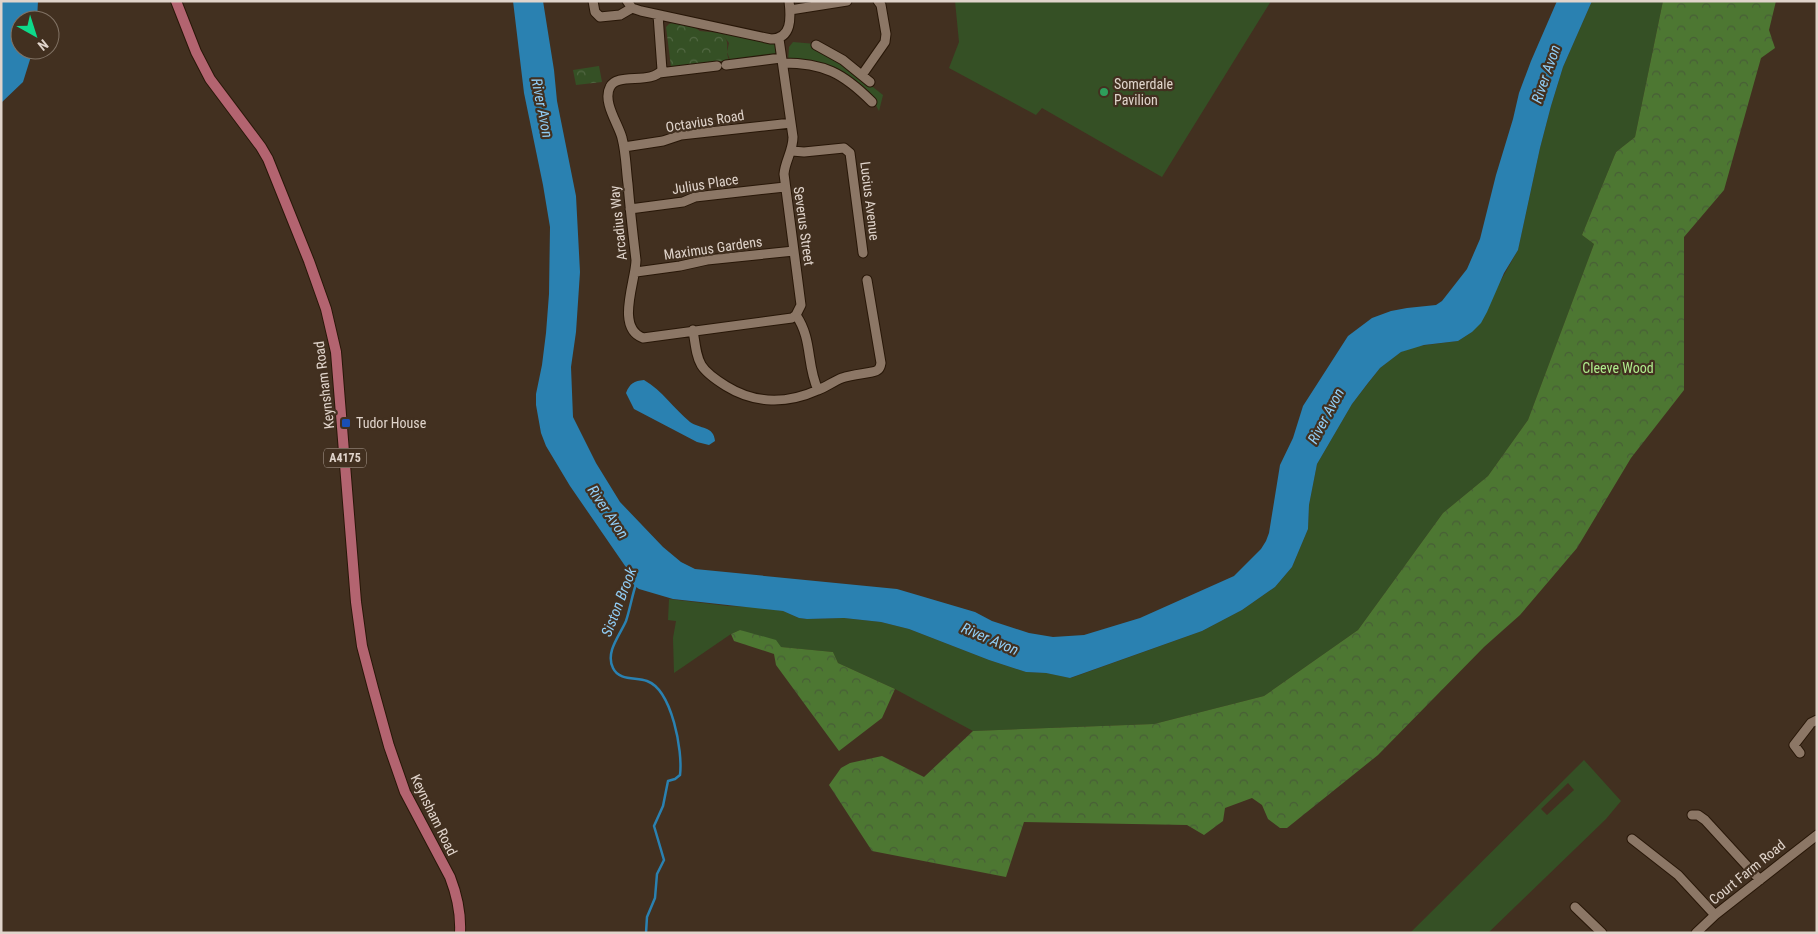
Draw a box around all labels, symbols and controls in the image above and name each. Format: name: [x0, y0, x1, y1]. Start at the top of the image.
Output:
north arrow: [10, 10, 60, 60]
text: N: [35, 36, 52, 54]
water label: River Avon: [1528, 43, 1564, 105]
place label: Somerdale Pavilion: [1114, 76, 1173, 108]
water label: River Avon: [527, 77, 557, 139]
marker: Somerdale Pavilion: [1098, 86, 1110, 98]
street label: Octavius Road: [665, 107, 745, 135]
street label: Lucius Avenue: [857, 161, 883, 242]
street label: Julius Place: [671, 171, 740, 197]
street label: Arcadius Way: [606, 185, 630, 261]
street label: Severus Street: [791, 185, 817, 267]
street label: Maximus Gardens: [663, 233, 763, 263]
street label: Keynsham Road: [311, 340, 337, 430]
park label: Cleeve Wood: [1582, 360, 1654, 376]
water label: River Avon: [1304, 385, 1348, 447]
place label: Tudor House: [356, 415, 427, 431]
marker: Tudor House: [340, 417, 352, 429]
road number: A4175: [324, 448, 366, 468]
water label: River Avon: [584, 482, 632, 542]
water label: Siston Brook: [598, 564, 641, 639]
water label: River Avon: [959, 619, 1021, 659]
street label: Keynsham Road: [407, 772, 461, 858]
street label: Court Farm Road: [1706, 837, 1788, 907]

